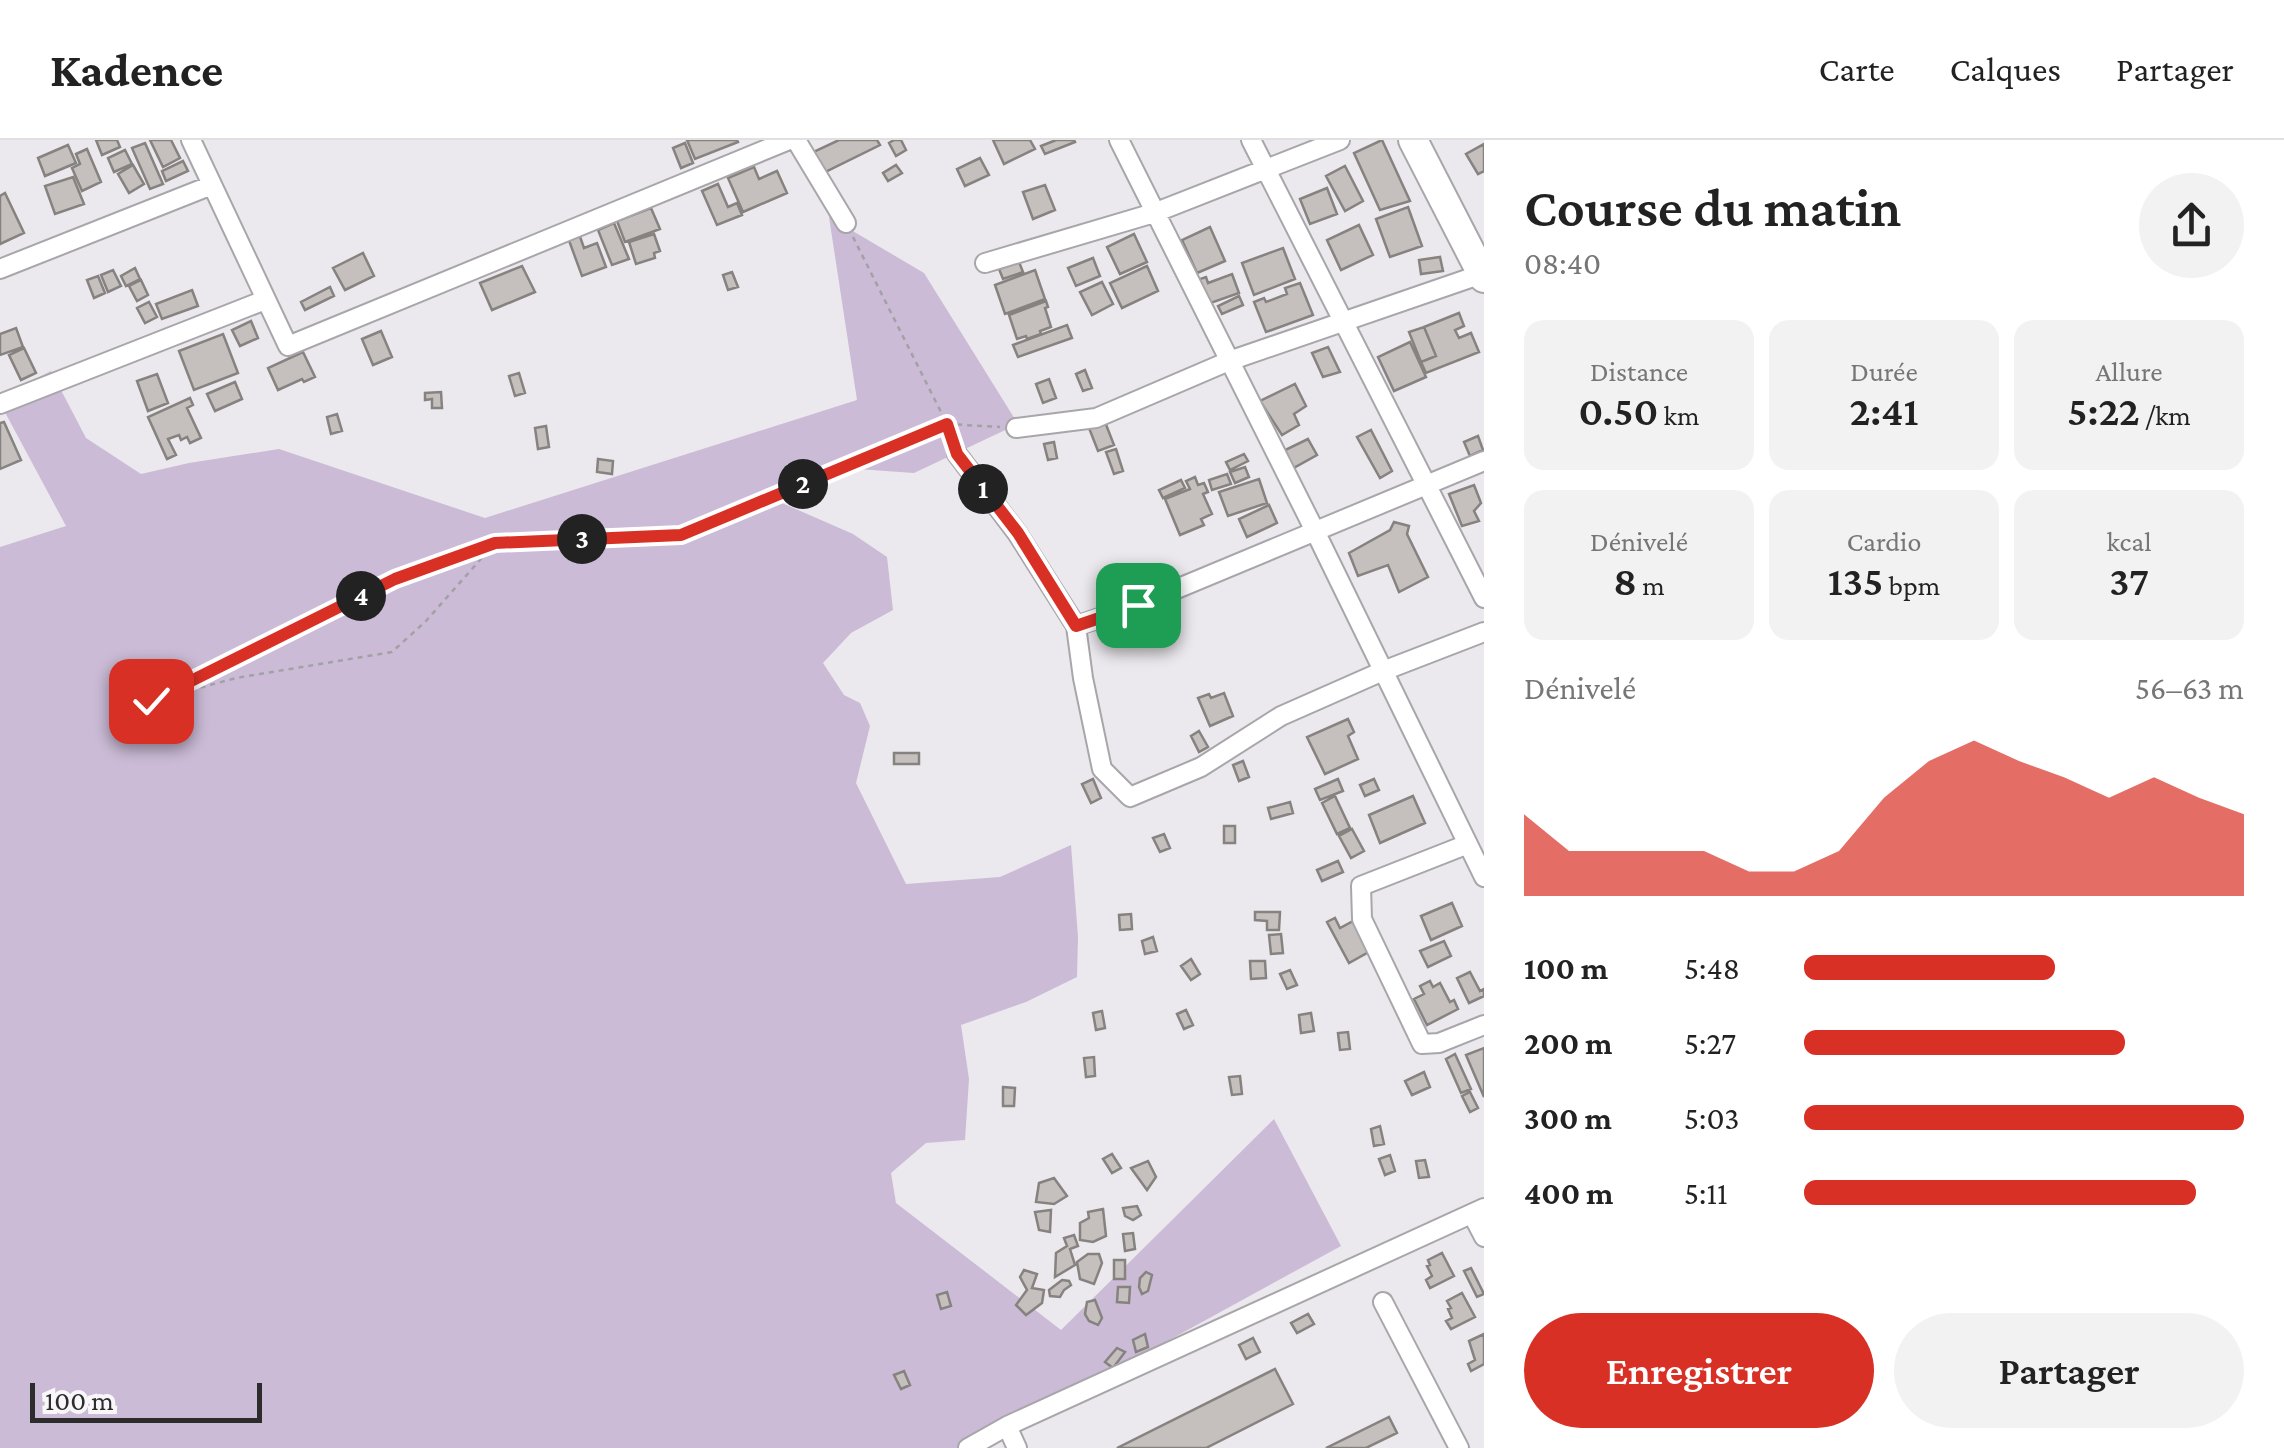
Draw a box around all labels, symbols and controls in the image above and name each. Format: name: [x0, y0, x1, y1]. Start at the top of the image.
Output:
text: Kadence: [50, 43, 223, 96]
text: Carte: [1819, 50, 1895, 89]
text: Calques: [1950, 50, 2061, 89]
text: Partager: [2116, 50, 2234, 89]
button: share: [2139, 173, 2244, 278]
text: Course du matin: [1524, 177, 1901, 238]
text: 08:40: [1524, 245, 1601, 281]
text: Distance: [1590, 356, 1688, 387]
text: Durée: [1850, 356, 1918, 387]
text: Allure: [2095, 356, 2163, 387]
text: 0.50: [1579, 387, 1658, 434]
text: 2:41: [1850, 387, 1919, 434]
text: 5:22: [2067, 387, 2140, 434]
text: km: [1658, 400, 1699, 431]
text: /km: [2140, 400, 2191, 431]
pin: 2: [778, 459, 828, 509]
pin: 1: [958, 464, 1008, 514]
text: 2: [796, 468, 810, 499]
text: 1: [978, 473, 988, 504]
pin: 3: [557, 514, 607, 564]
text: 3: [575, 523, 589, 554]
text: Dénivelé: [1590, 526, 1688, 557]
text: Cardio: [1847, 526, 1921, 557]
text: kcal: [2106, 526, 2152, 557]
text: 8: [1613, 557, 1637, 604]
text: 135: [1828, 557, 1883, 604]
text: 37: [2109, 557, 2149, 604]
pin: [1096, 563, 1181, 648]
text: m: [1637, 570, 1665, 601]
text: bpm: [1883, 570, 1940, 601]
pin: 4: [336, 571, 386, 621]
icon: arrive: [1111, 578, 1166, 633]
text: 4: [353, 580, 369, 611]
pin: [109, 659, 194, 744]
text: Dénivelé: [1524, 670, 1636, 706]
text: 56–63 m: [2135, 670, 2244, 706]
icon: check: [124, 674, 179, 729]
text: 100 m: [1524, 950, 1608, 986]
text: 5:48: [1684, 950, 1740, 986]
text: 200 m: [1524, 1025, 1612, 1061]
text: 5:27: [1684, 1025, 1736, 1061]
text: 300 m: [1524, 1100, 1612, 1136]
text: 5:03: [1684, 1100, 1739, 1136]
text: 400 m: [1524, 1175, 1613, 1211]
text: 5:11: [1684, 1175, 1728, 1211]
button: Enregistrer: [1524, 1313, 1874, 1428]
button: Partager: [1894, 1313, 2244, 1428]
scale bar: [30, 1378, 262, 1422]
text: 100 m: [45, 1385, 114, 1416]

